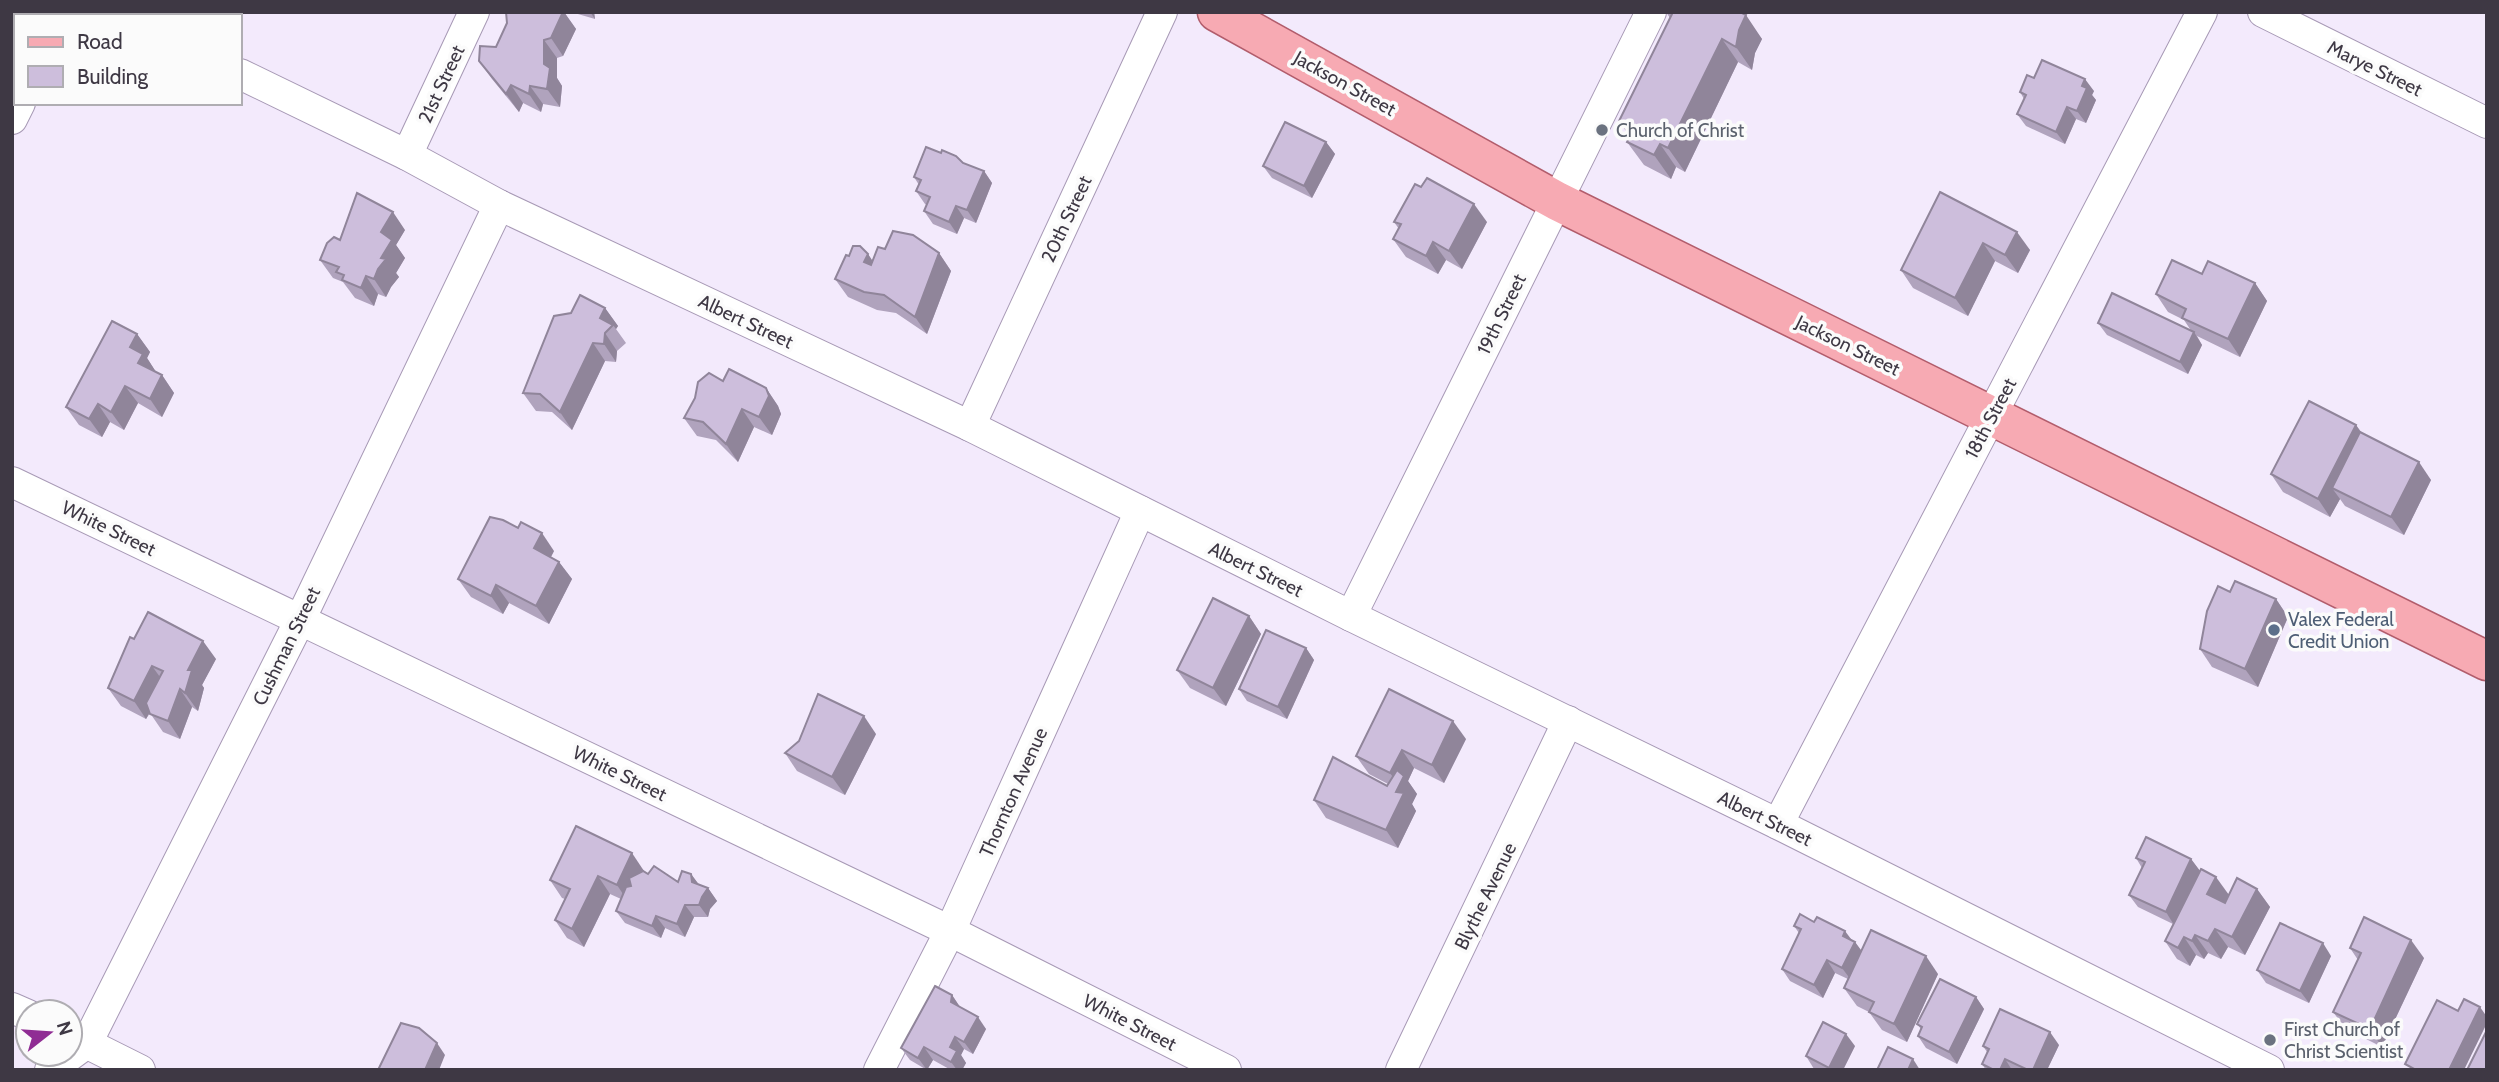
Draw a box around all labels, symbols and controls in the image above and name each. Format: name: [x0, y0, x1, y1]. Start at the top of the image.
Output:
legend: [14, 14, 242, 105]
text: Road: [77, 29, 123, 54]
street label: Marye Street: [2324, 36, 2426, 102]
street label: 21st Street: [413, 41, 470, 127]
street label: Jackson Street: [1289, 46, 1400, 121]
text: Building: [77, 64, 149, 89]
place label: Church of Christ: [1616, 119, 1745, 142]
marker: Church of Christ: [1594, 122, 1610, 138]
street label: 20th Street: [1036, 172, 1097, 266]
street label: 19th Street: [1472, 270, 1531, 358]
street label: Albert Street: [695, 290, 797, 354]
street label: Jackson Street: [1791, 310, 1904, 381]
street label: 18th Street: [1960, 374, 2021, 462]
street label: White Street: [58, 496, 160, 561]
street label: Albert Street: [1205, 537, 1307, 602]
street label: Cushman Street: [248, 583, 325, 709]
place label: Valex Federal Credit Union: [2288, 608, 2394, 653]
marker: Valex Federal Credit Union: [2266, 622, 2282, 638]
street label: Thornton Avenue: [975, 724, 1052, 860]
street label: White Street: [569, 741, 671, 806]
street label: Albert Street: [1714, 786, 1816, 851]
street label: Blythe Avenue: [1450, 839, 1521, 953]
street label: White Street: [1079, 989, 1181, 1056]
north arrow: [14, 998, 84, 1068]
text: N: [52, 1018, 78, 1038]
place label: First Church of Christ Scientist: [2284, 1018, 2404, 1063]
marker: First Church of Christ Scientist: [2262, 1032, 2278, 1048]

